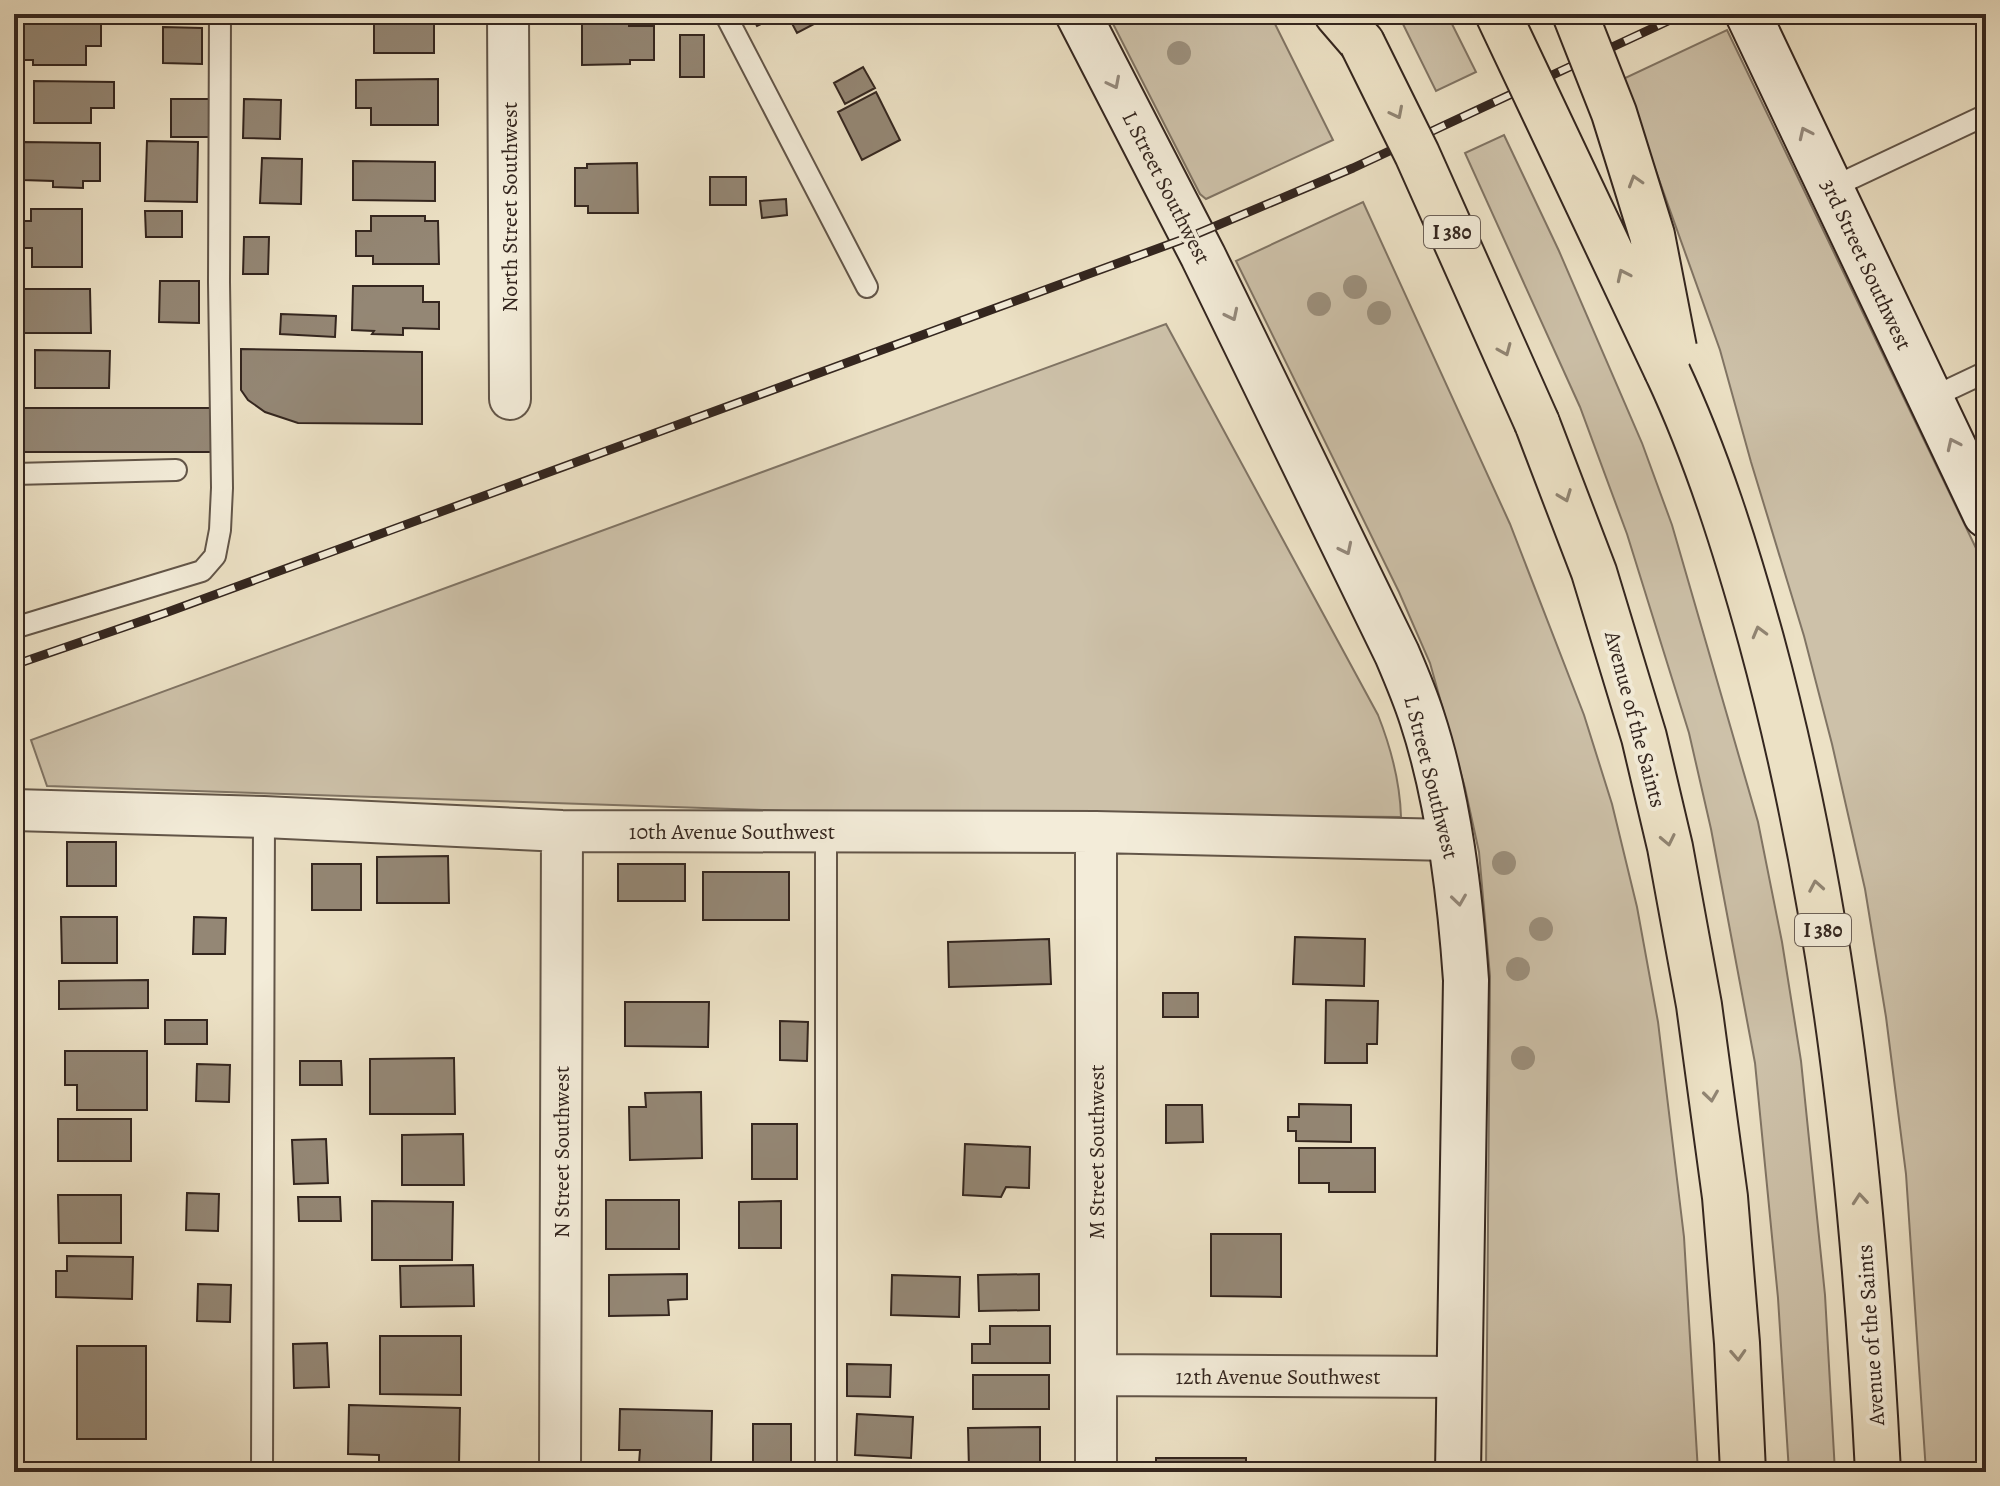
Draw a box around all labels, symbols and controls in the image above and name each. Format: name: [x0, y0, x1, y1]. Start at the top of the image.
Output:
one-way arrow: [1104, 75, 1119, 90]
street label: North Street Southwest: [495, 102, 525, 312]
one-way arrow: [1387, 105, 1402, 120]
street label: L Street Southwest: [1115, 106, 1218, 269]
one-way arrow: [1799, 127, 1815, 142]
street label: 3rd Street Southwest: [1813, 174, 1919, 355]
one-way arrow: [1628, 175, 1644, 188]
road number: I 380: [1424, 216, 1480, 248]
one-way arrow: [1616, 268, 1632, 283]
one-way arrow: [1222, 307, 1238, 321]
one-way arrow: [1495, 341, 1511, 356]
one-way arrow: [1947, 438, 1963, 452]
one-way arrow: [1555, 488, 1572, 502]
one-way arrow: [1336, 540, 1352, 555]
one-way arrow: [1752, 626, 1768, 640]
street label: Avenue of the Saints: [1597, 627, 1673, 811]
street label: L Street Southwest: [1396, 692, 1466, 862]
street label: 10th Avenue Southwest: [629, 817, 835, 847]
one-way arrow: [1659, 833, 1676, 846]
one-way arrow: [1808, 879, 1825, 893]
one-way arrow: [1450, 893, 1467, 907]
road number: I 380: [1795, 914, 1851, 946]
street label: M Street Southwest: [1082, 1064, 1112, 1240]
street label: N Street Southwest: [547, 1066, 577, 1238]
one-way arrow: [1702, 1089, 1719, 1103]
one-way arrow: [1851, 1192, 1868, 1205]
street label: Avenue of the Saints: [1850, 1243, 1892, 1428]
one-way arrow: [1729, 1349, 1746, 1362]
street label: 12th Avenue Southwest: [1176, 1362, 1381, 1392]

